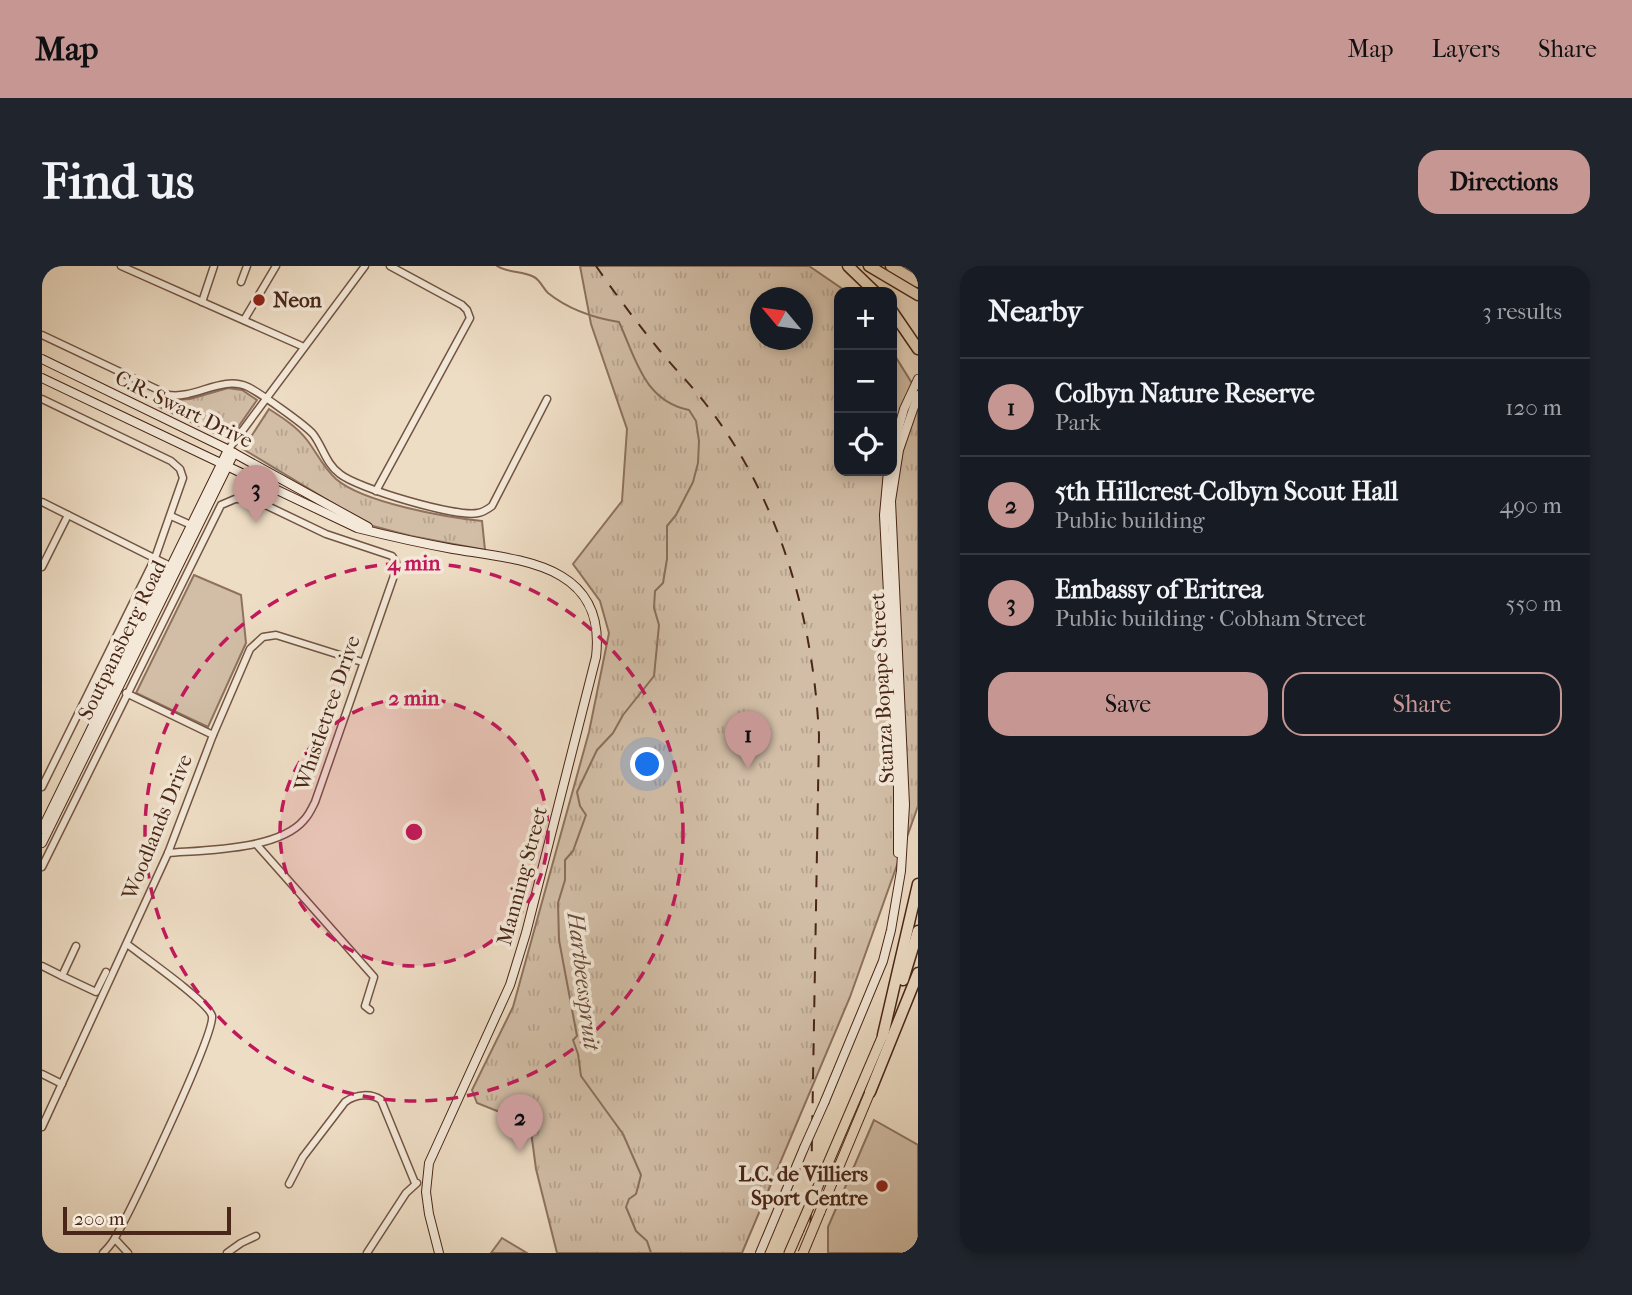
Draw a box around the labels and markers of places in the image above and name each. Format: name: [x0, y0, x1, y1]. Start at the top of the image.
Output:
place label: Neon: [273, 288, 322, 312]
marker: Neon: [251, 292, 267, 308]
pin: 3: [233, 465, 279, 523]
pin: 1: [725, 711, 771, 769]
centre of rings: [402, 820, 426, 844]
pin: 2: [497, 1094, 543, 1152]
place label: L.C. de Villiers Sport Centre: [738, 1162, 869, 1210]
marker: L.C. de Villiers Sport Centre: [874, 1178, 890, 1194]

